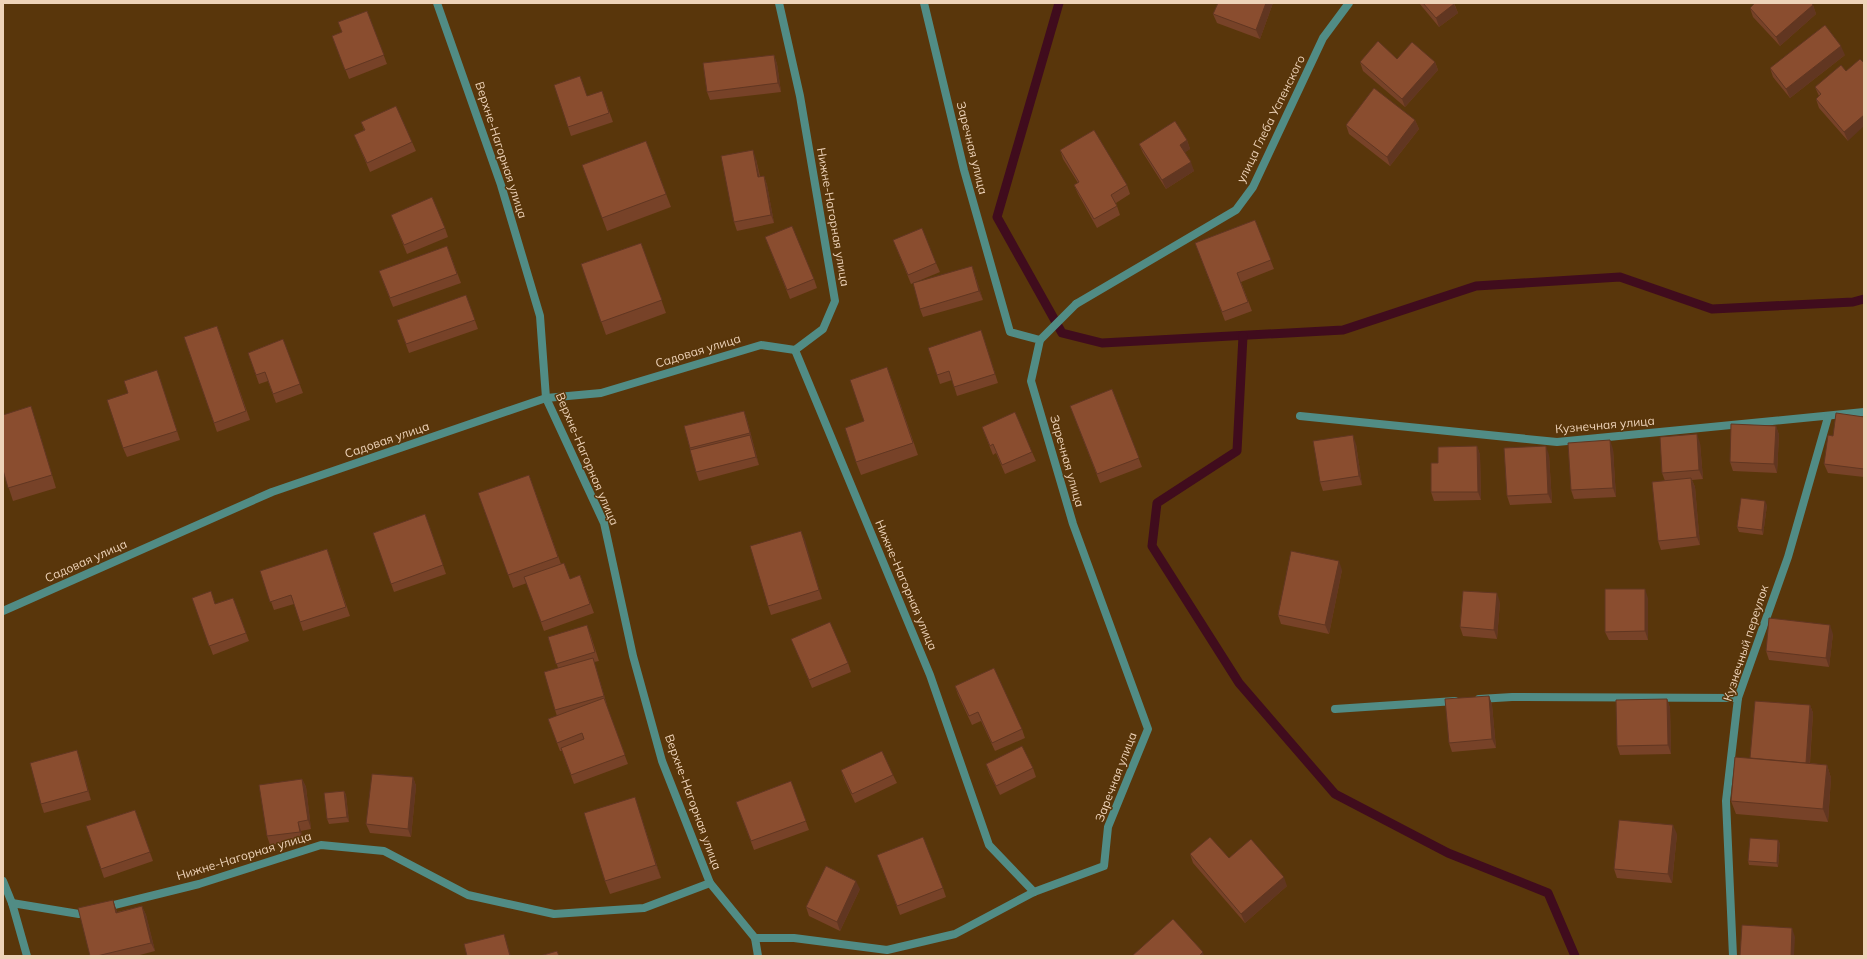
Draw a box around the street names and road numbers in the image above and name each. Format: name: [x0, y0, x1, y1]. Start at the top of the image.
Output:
street label: улица Глеба Успенского: [1233, 52, 1308, 185]
street label: Верхне-Нагорная улица: [472, 80, 531, 220]
street label: Заречная улица: [954, 100, 991, 196]
street label: Нижне-Нагорная улица: [814, 146, 853, 287]
street label: Садовая улица: [653, 330, 742, 371]
street label: Верхне-Нагорная улица: [553, 390, 622, 528]
street label: Заречная улица: [1047, 413, 1088, 509]
street label: Кузнечная улица: [1555, 413, 1655, 436]
street label: Садовая улица: [343, 418, 431, 461]
street label: Нижне-Нагорная улица: [872, 517, 941, 652]
street label: Садовая улица: [42, 536, 129, 585]
street label: Кузнечный переулок: [1720, 582, 1772, 703]
street label: Заречная улица: [1091, 730, 1140, 824]
street label: Верхне-Нагорная улица: [662, 732, 725, 872]
street label: Нижне-Нагорная улица: [174, 828, 313, 883]

